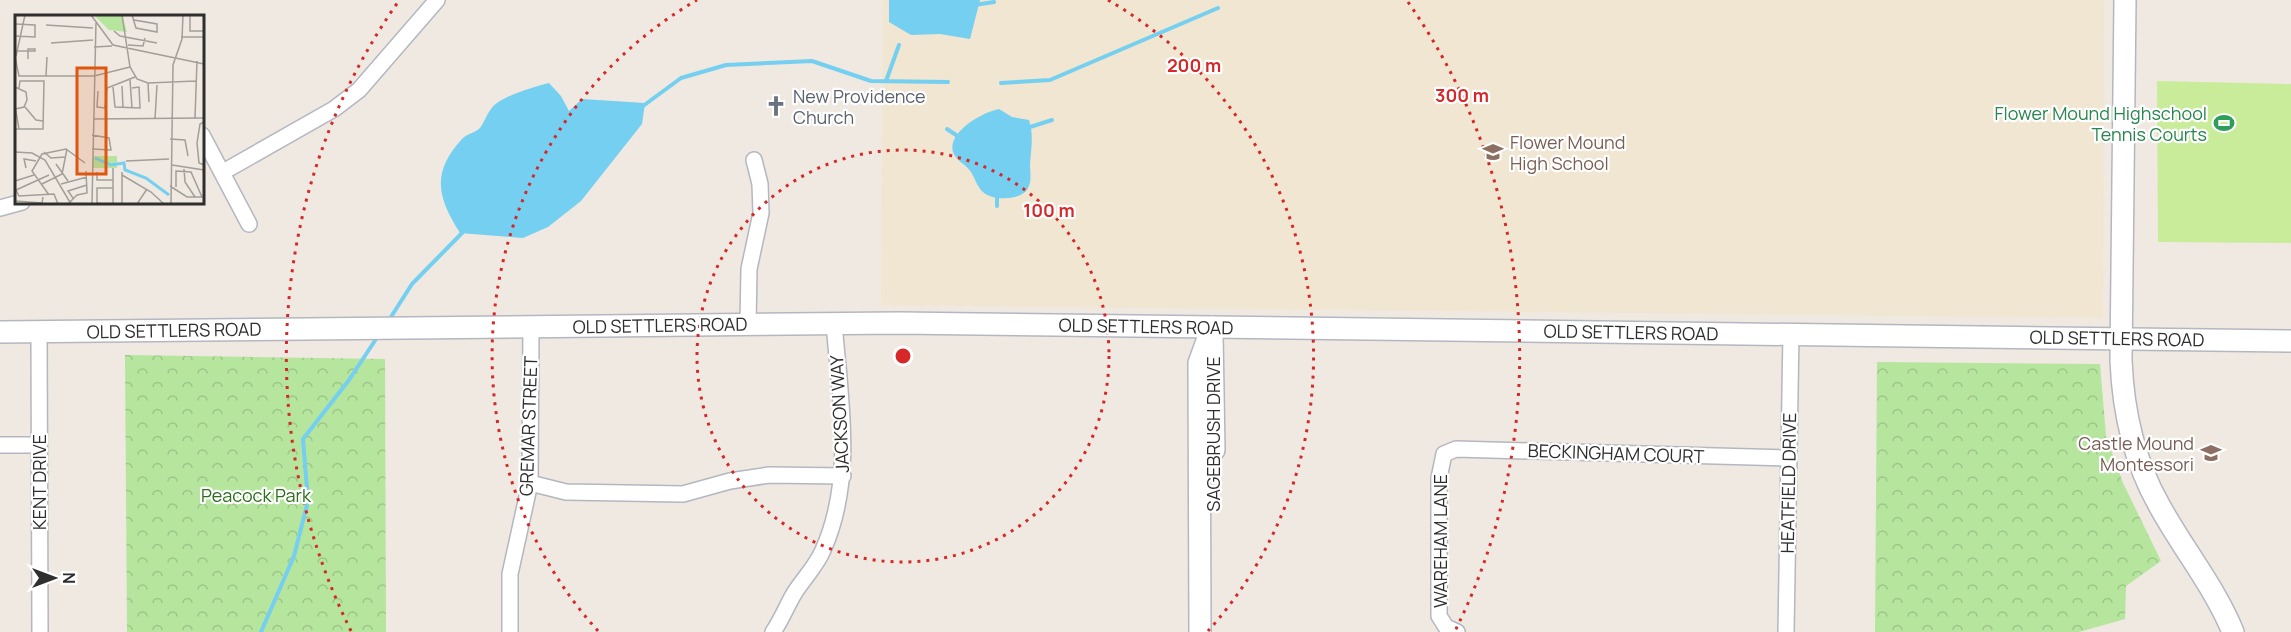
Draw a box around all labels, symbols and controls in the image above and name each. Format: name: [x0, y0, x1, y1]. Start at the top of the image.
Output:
inset map: [15, 15, 204, 204]
text: 200 m: [1167, 53, 1221, 77]
text: 300 m: [1435, 83, 1489, 107]
place label: New Providence Church: [793, 84, 925, 129]
church icon: New Providence Church: [764, 94, 788, 118]
place label: Flower Mound Highschool Tennis Courts: [1995, 101, 2207, 146]
sports icon: Flower Mound Highschool Tennis Courts: [2212, 111, 2236, 135]
place label: Flower Mound High School: [1510, 130, 1625, 175]
school or university icon: Flower Mound High School: [1481, 140, 1505, 164]
text: 100 m: [1023, 198, 1075, 222]
street label: OLD SETTLERS ROAD: [572, 311, 748, 339]
street label: OLD SETTLERS ROAD: [1058, 312, 1234, 340]
street label: OLD SETTLERS ROAD: [86, 316, 262, 344]
street label: OLD SETTLERS ROAD: [1543, 318, 1719, 346]
street label: OLD SETTLERS ROAD: [2029, 324, 2205, 352]
centre of rings: [893, 346, 913, 366]
street label: JACKSON WAY: [824, 353, 854, 474]
street label: GREMAR STREET: [514, 355, 542, 496]
street label: SAGEBRUSH DRIVE: [1201, 356, 1225, 512]
street label: HEATFIELD DRIVE: [1775, 412, 1801, 554]
place label: Castle Mound Montessori: [2078, 431, 2194, 476]
street label: KENT DRIVE: [27, 434, 51, 530]
street label: BECKINGHAM COURT: [1527, 438, 1705, 468]
school or university icon: Castle Mound Montessori: [2199, 441, 2223, 465]
street label: WAREHAM LANE: [1428, 474, 1452, 608]
park label: Peacock Park: [201, 483, 312, 507]
north arrow: [24, 548, 84, 608]
text: N: [58, 572, 80, 584]

